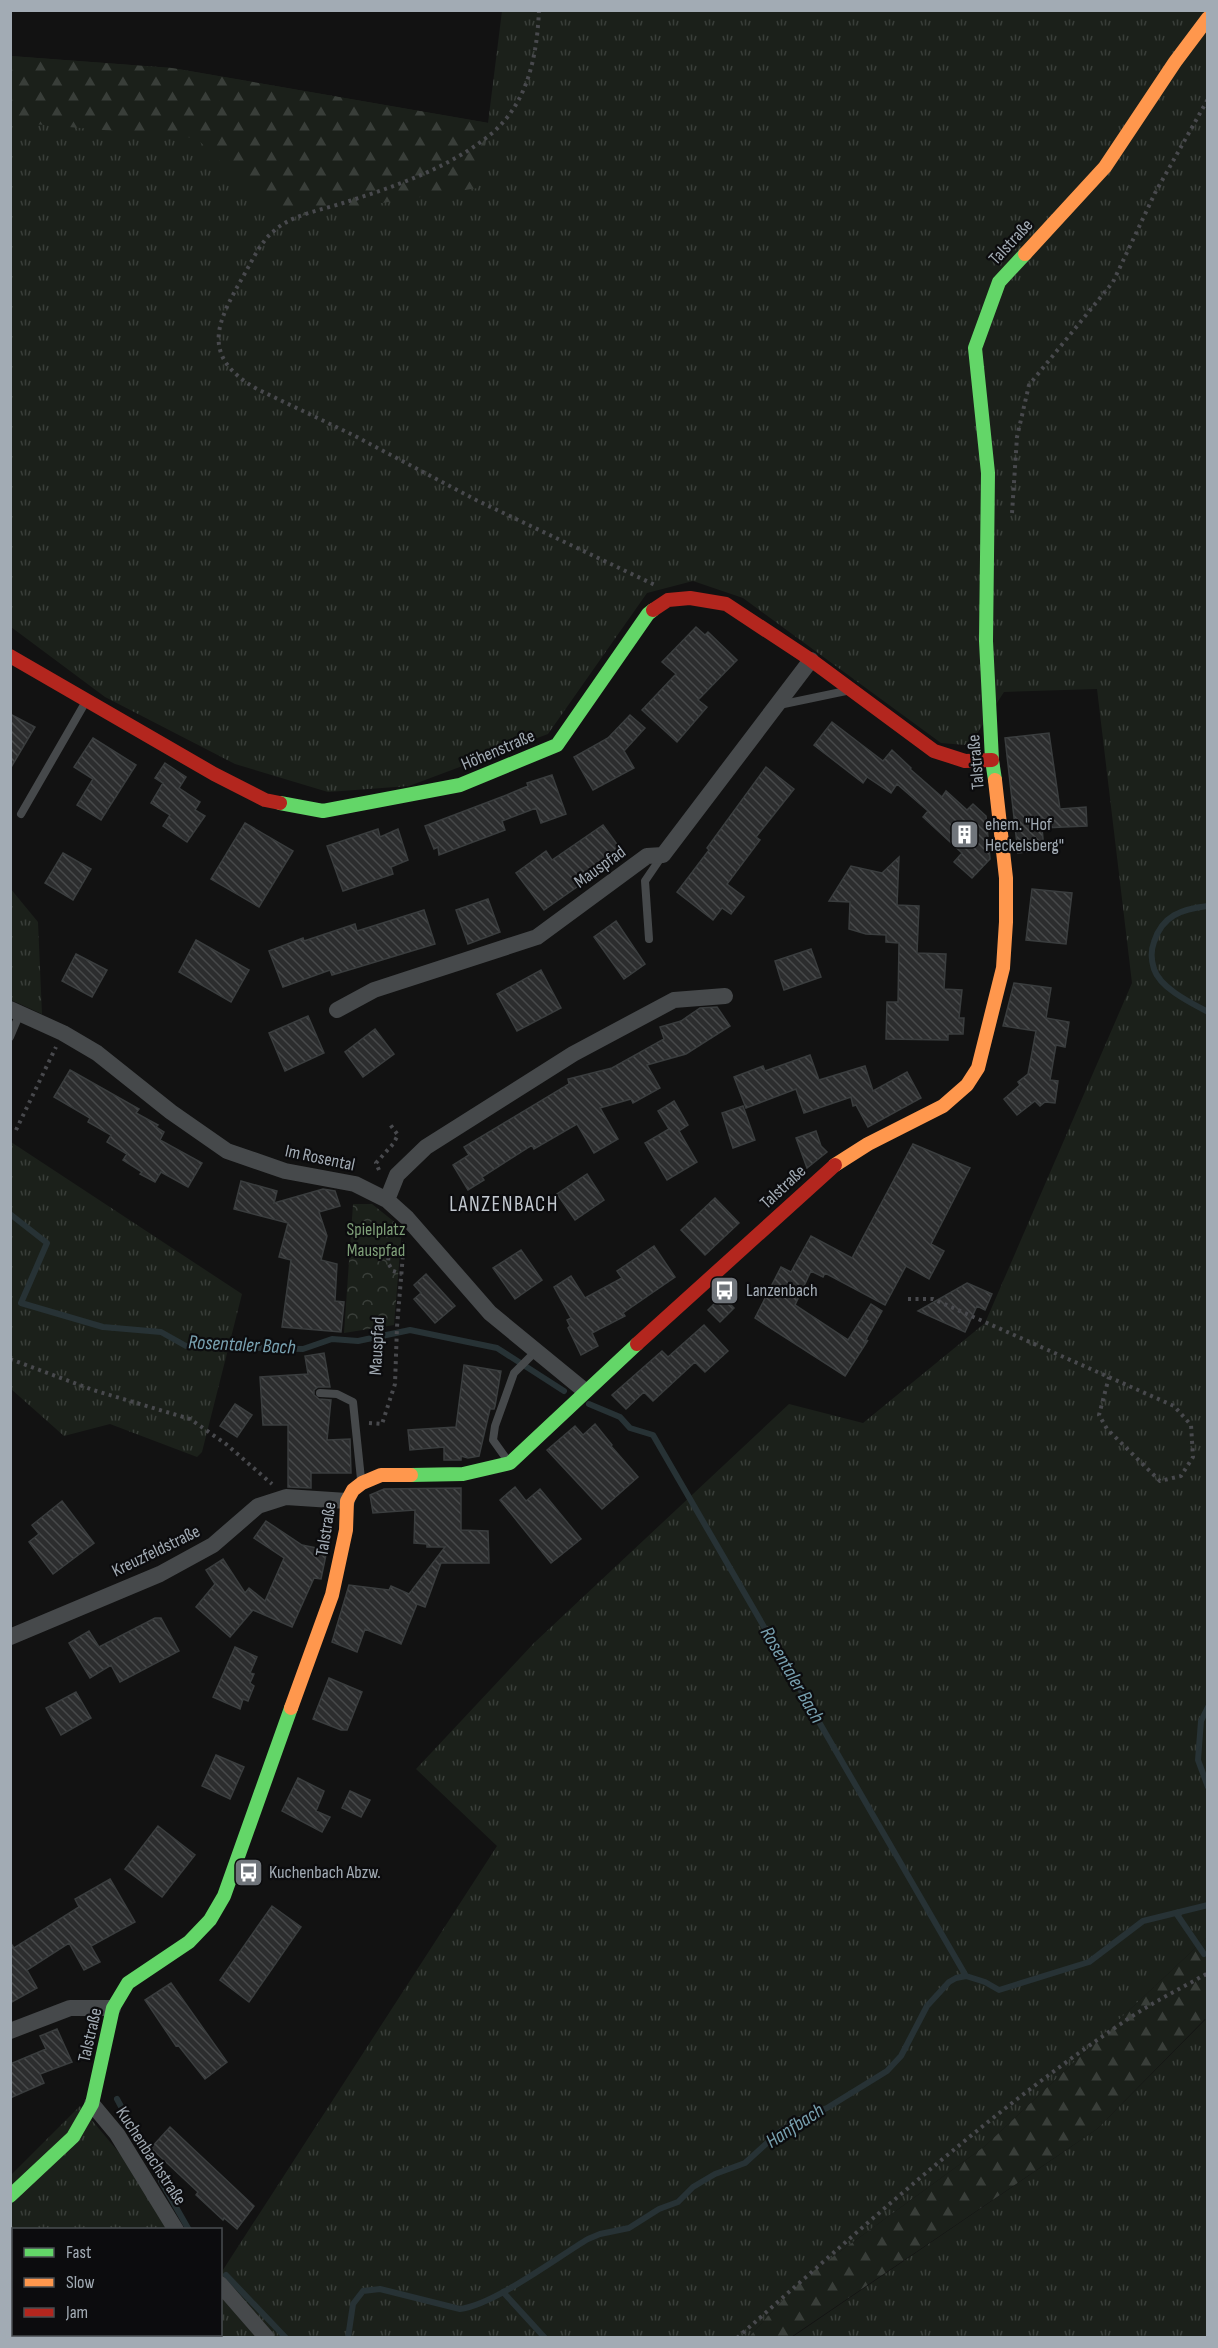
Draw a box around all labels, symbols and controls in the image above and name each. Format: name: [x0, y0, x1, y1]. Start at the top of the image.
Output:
street label: Talstraße: [985, 215, 1037, 269]
street label: Höhenstraße: [458, 725, 538, 775]
street label: Talstraße: [963, 734, 989, 790]
place label: ehem. "Hof Heckelsberg": [985, 814, 1064, 856]
building icon: ehem. "Hof Heckelsberg": [948, 818, 980, 850]
street label: Mauspfad: [570, 841, 630, 893]
street label: Im Rosental: [283, 1140, 357, 1176]
street label: Talstraße: [756, 1161, 810, 1213]
district label: LANZENBACH: [449, 1192, 559, 1217]
park label: Spielplatz Mauspfad: [347, 1219, 406, 1261]
bus stop icon: Lanzenbach: [709, 1274, 741, 1306]
place label: Lanzenbach: [746, 1280, 818, 1301]
street label: Mauspfad: [365, 1316, 389, 1376]
water label: Rosentaler Bach: [188, 1330, 296, 1360]
street label: Talstraße: [311, 1500, 341, 1558]
street label: Kreuzfeldstraße: [108, 1521, 204, 1581]
water label: Rosentaler Bach: [755, 1622, 829, 1728]
bus stop icon: Kuchenbach Abzw.: [232, 1856, 264, 1888]
place label: Kuchenbach Abzw.: [269, 1862, 381, 1883]
street label: Talstraße: [74, 2006, 106, 2064]
water label: Hanfbach: [761, 2098, 829, 2154]
street label: Kuchenbachstraße: [111, 2103, 191, 2209]
legend: [12, 2228, 222, 2336]
text: Fast: [66, 2242, 92, 2263]
text: Slow: [66, 2272, 95, 2293]
text: Jam: [65, 2302, 88, 2323]

